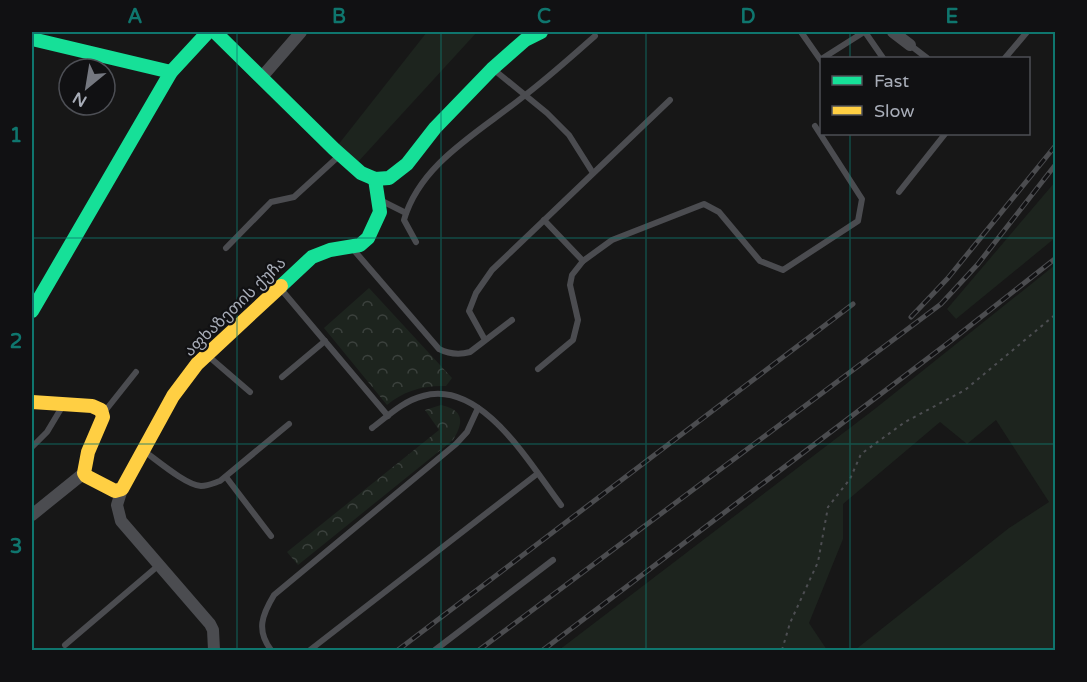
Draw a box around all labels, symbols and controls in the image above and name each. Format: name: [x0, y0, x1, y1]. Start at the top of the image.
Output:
text: A: [128, 5, 143, 29]
text: B: [332, 5, 346, 29]
text: C: [537, 5, 551, 29]
text: D: [740, 5, 756, 29]
text: E: [946, 5, 959, 29]
north arrow: [57, 57, 117, 117]
legend: [820, 57, 1030, 135]
text: Fast: [874, 70, 909, 92]
text: N: [69, 87, 91, 111]
text: Slow: [874, 100, 915, 122]
text: 1: [10, 124, 22, 148]
street label: აფხაზეთის ქუჩა: [180, 253, 290, 361]
text: 2: [10, 330, 22, 354]
text: 3: [10, 535, 22, 559]

